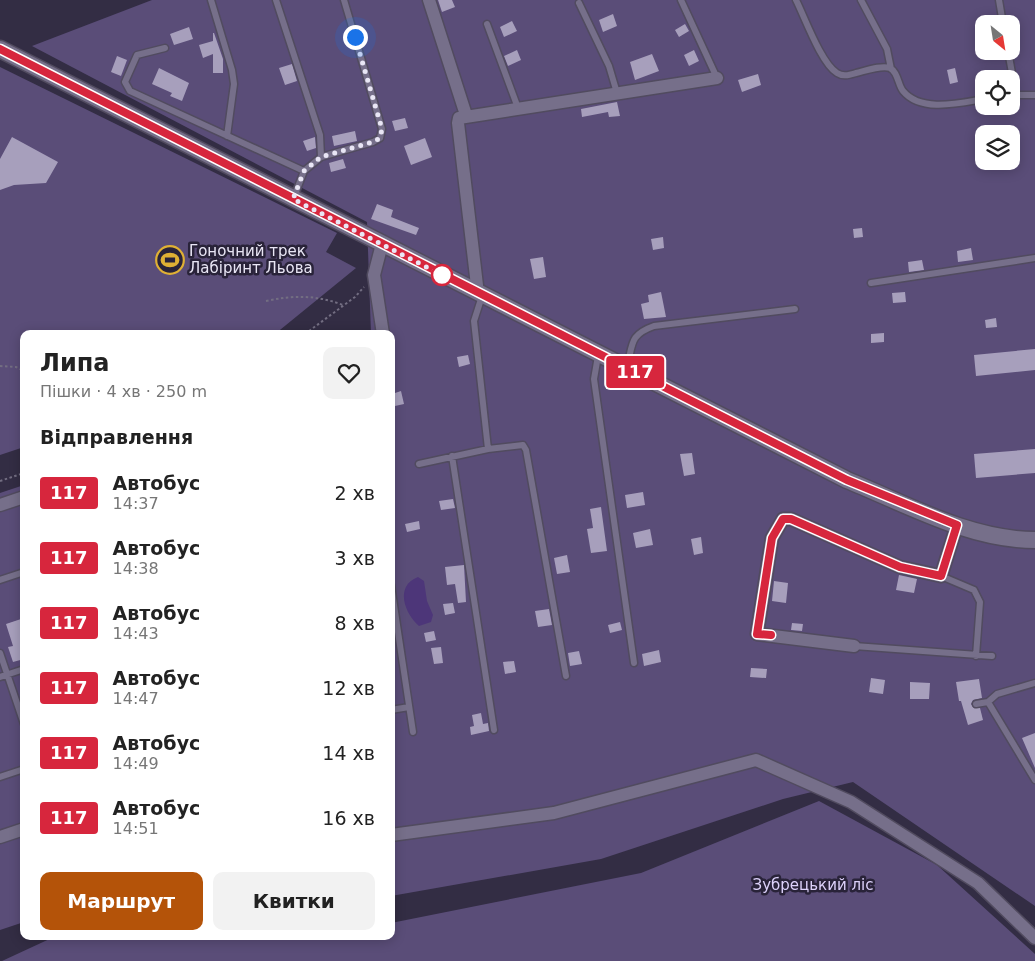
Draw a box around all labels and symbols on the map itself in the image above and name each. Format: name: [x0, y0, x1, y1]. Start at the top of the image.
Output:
north arrow: [975, 15, 1020, 60]
your location: [343, 25, 368, 50]
place label: Гоночний трек Лабіринт Льова: [189, 242, 313, 277]
sports icon: Гоночний трек Лабіринт Льова: [155, 245, 185, 275]
unlabelled marker: [431, 264, 453, 286]
line badge: 117: [606, 356, 664, 388]
park label: Зубрецький ліс: [753, 876, 873, 894]

